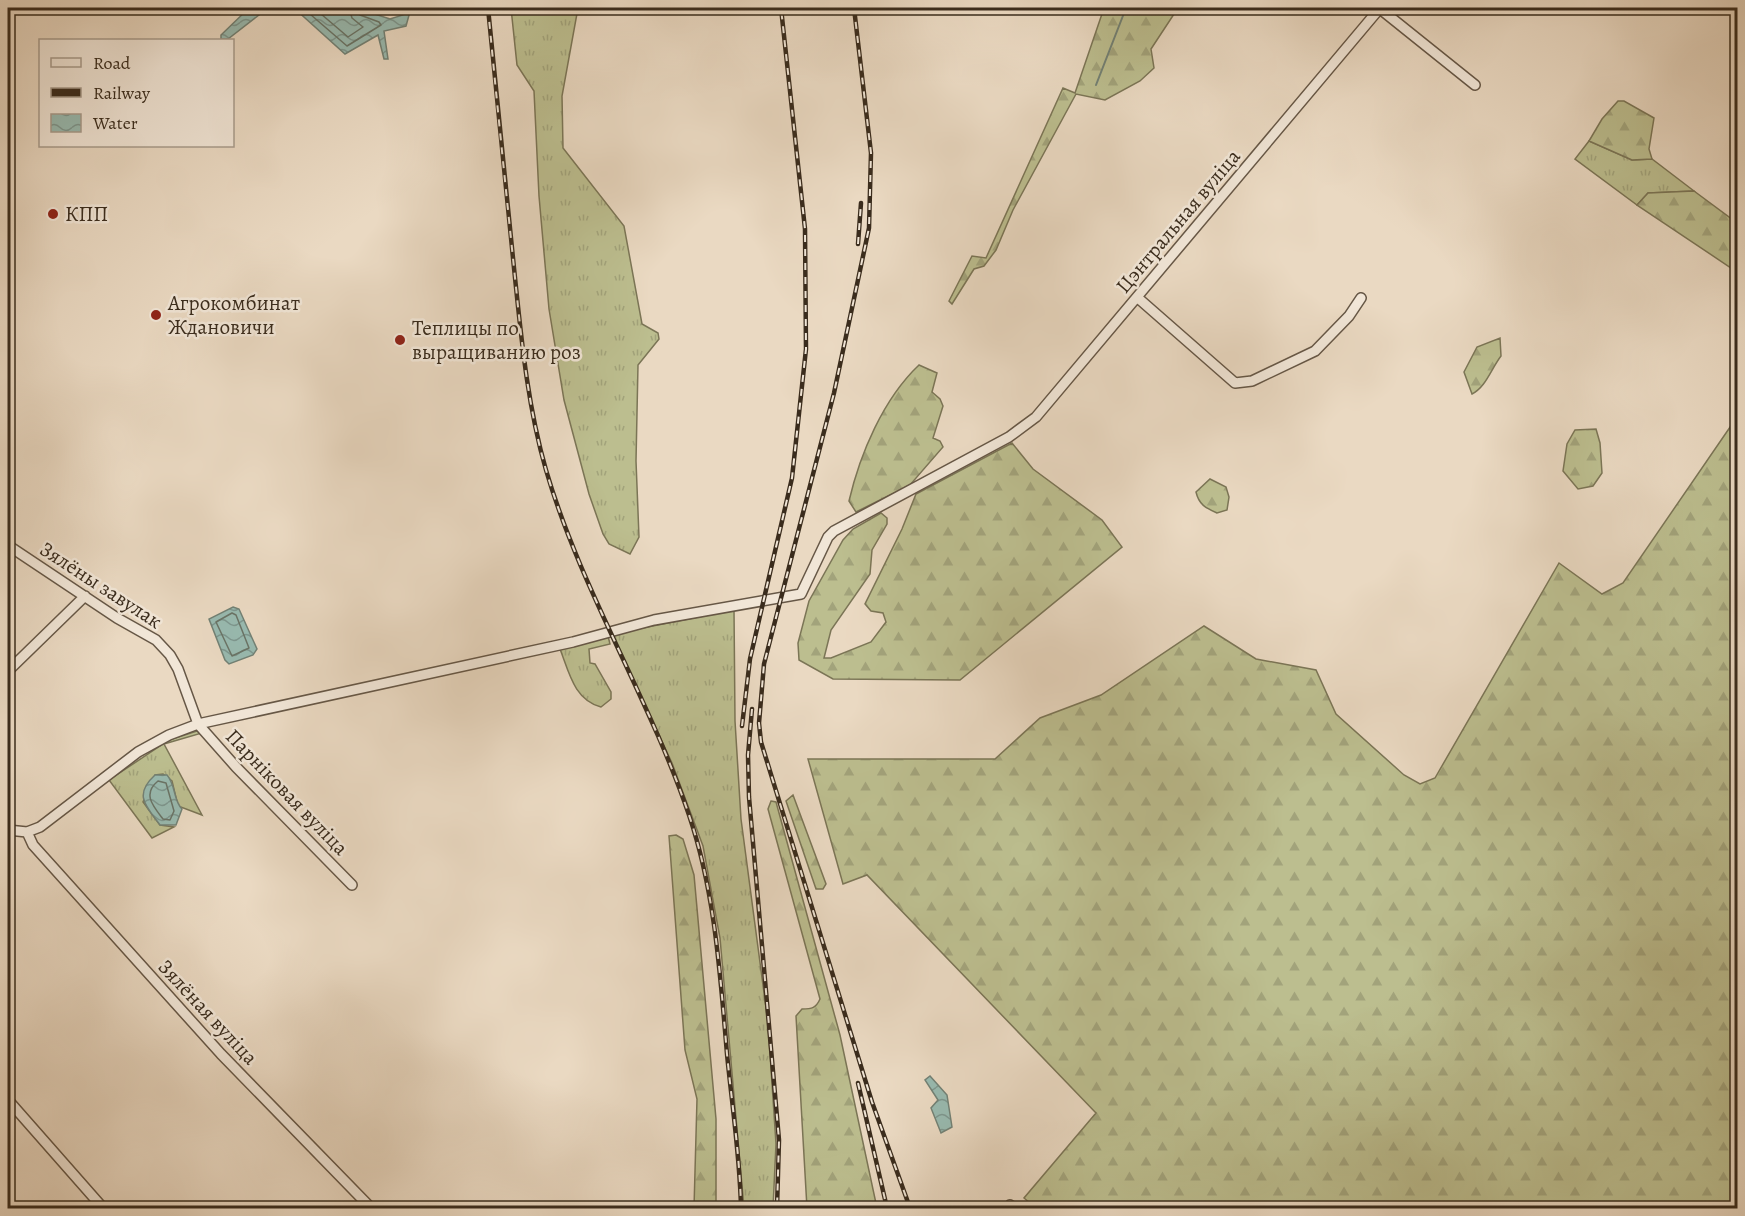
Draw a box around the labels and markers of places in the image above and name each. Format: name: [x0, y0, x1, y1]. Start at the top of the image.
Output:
place label: КПП: [65, 200, 108, 228]
marker: КПП: [46, 207, 60, 221]
place label: Агрокомбинат Ждановичи: [167, 289, 300, 341]
marker: Агрокомбинат Ждановичи: [149, 308, 163, 322]
place label: Теплицы по выращиванию роз: [412, 314, 581, 366]
marker: Теплицы по выращиванию роз: [393, 333, 407, 347]

